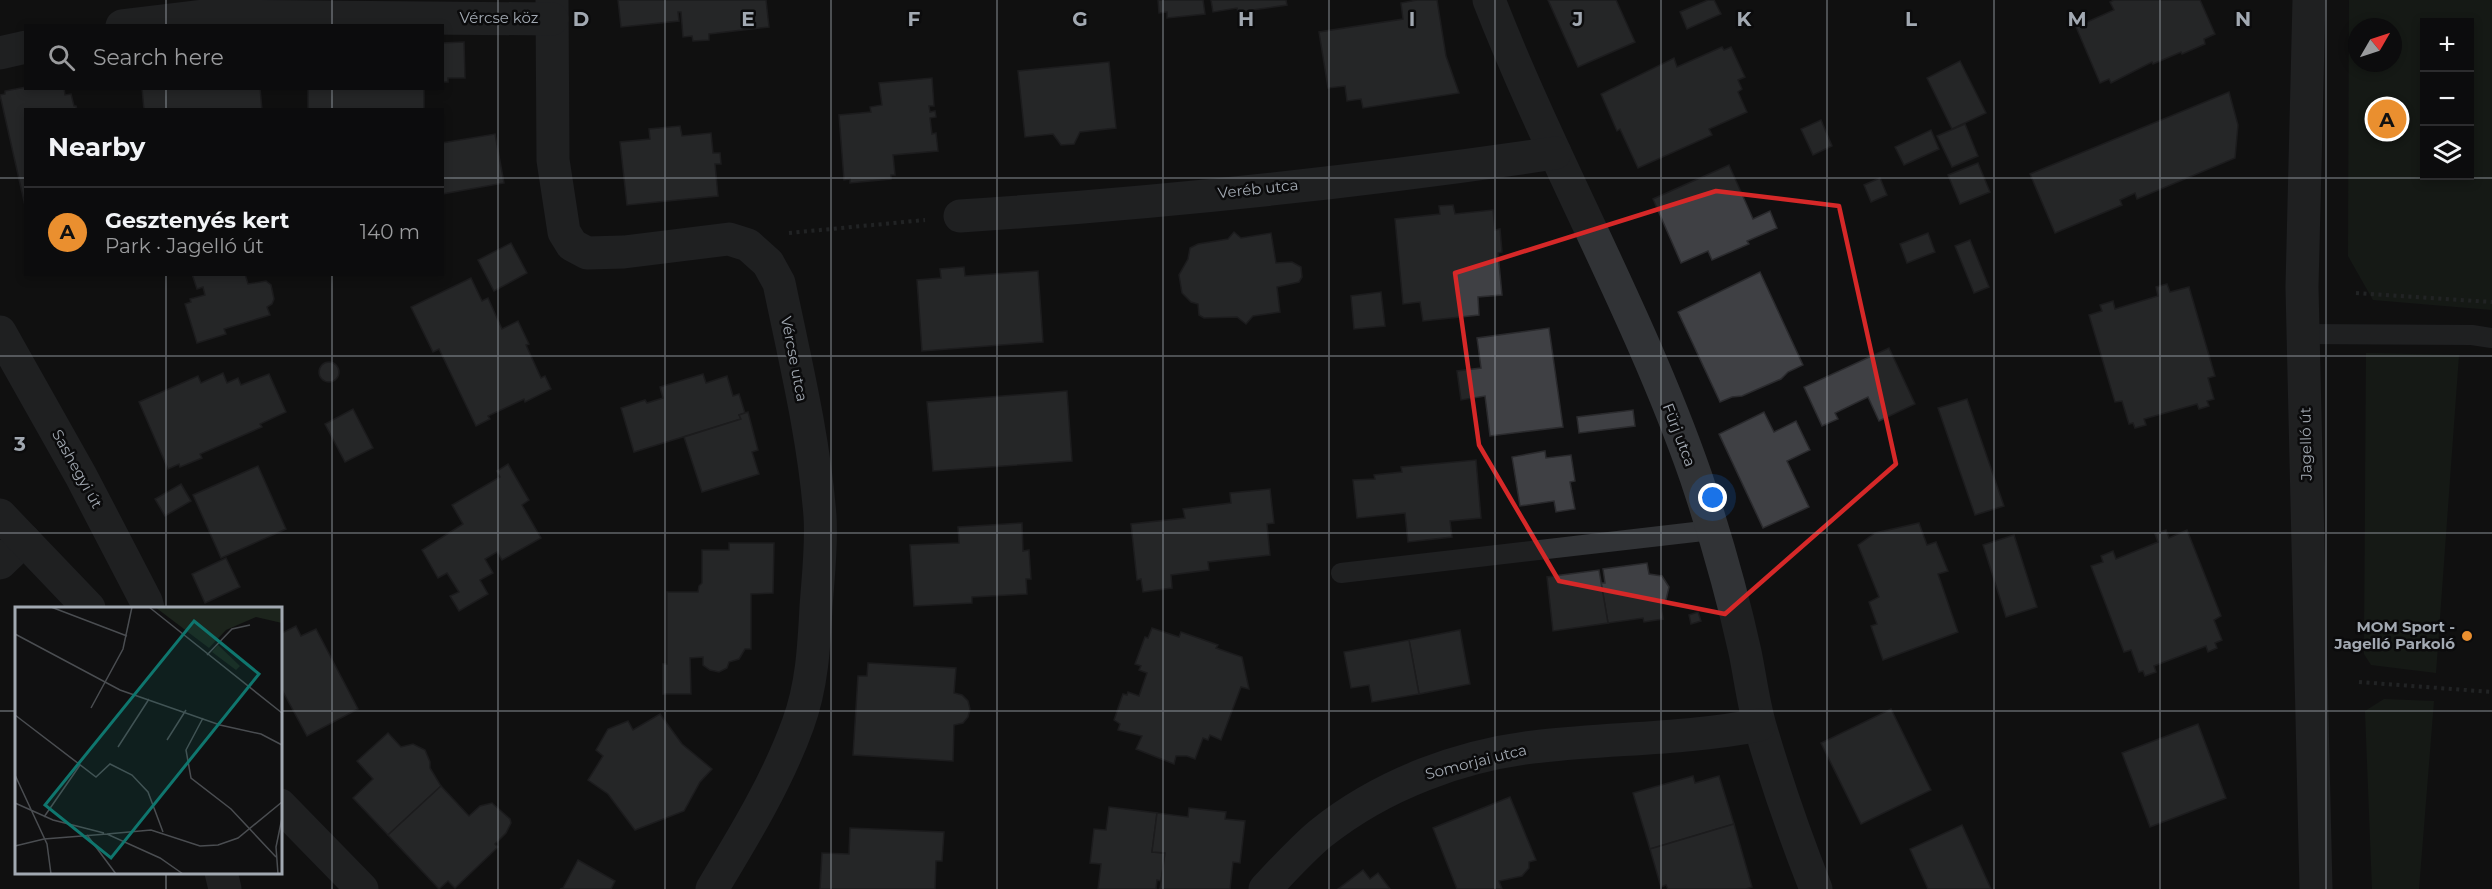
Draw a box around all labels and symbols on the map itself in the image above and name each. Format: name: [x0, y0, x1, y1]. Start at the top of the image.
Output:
text: D: [573, 7, 589, 31]
text: E: [741, 7, 755, 31]
text: F: [908, 7, 921, 31]
text: G: [1072, 7, 1088, 31]
text: H: [1238, 7, 1254, 31]
text: I: [1409, 7, 1415, 31]
text: J: [1572, 7, 1583, 31]
text: K: [1737, 7, 1753, 31]
text: L: [1905, 7, 1917, 31]
text: M: [2067, 7, 2087, 31]
text: N: [2235, 7, 2251, 31]
street label: Vércse köz: [460, 8, 539, 27]
north arrow: [2348, 18, 2402, 72]
pin: A: [2368, 96, 2406, 142]
street label: Veréb utca: [1217, 175, 1299, 202]
street label: Vércse utca: [777, 315, 812, 403]
street label: Fürj utca: [1659, 400, 1700, 469]
street label: Jagelló út: [2295, 407, 2316, 482]
street label: Sashegyi út: [48, 426, 107, 511]
text: 3: [13, 432, 26, 456]
your location: [1698, 483, 1727, 512]
inset map: [15, 607, 282, 874]
place label: MOM Sport - Jagelló Parkoló: [2333, 617, 2455, 653]
marker: MOM Sport - Jagelló Parkoló: [2460, 629, 2474, 643]
street label: Somorjai utca: [1423, 740, 1529, 783]

